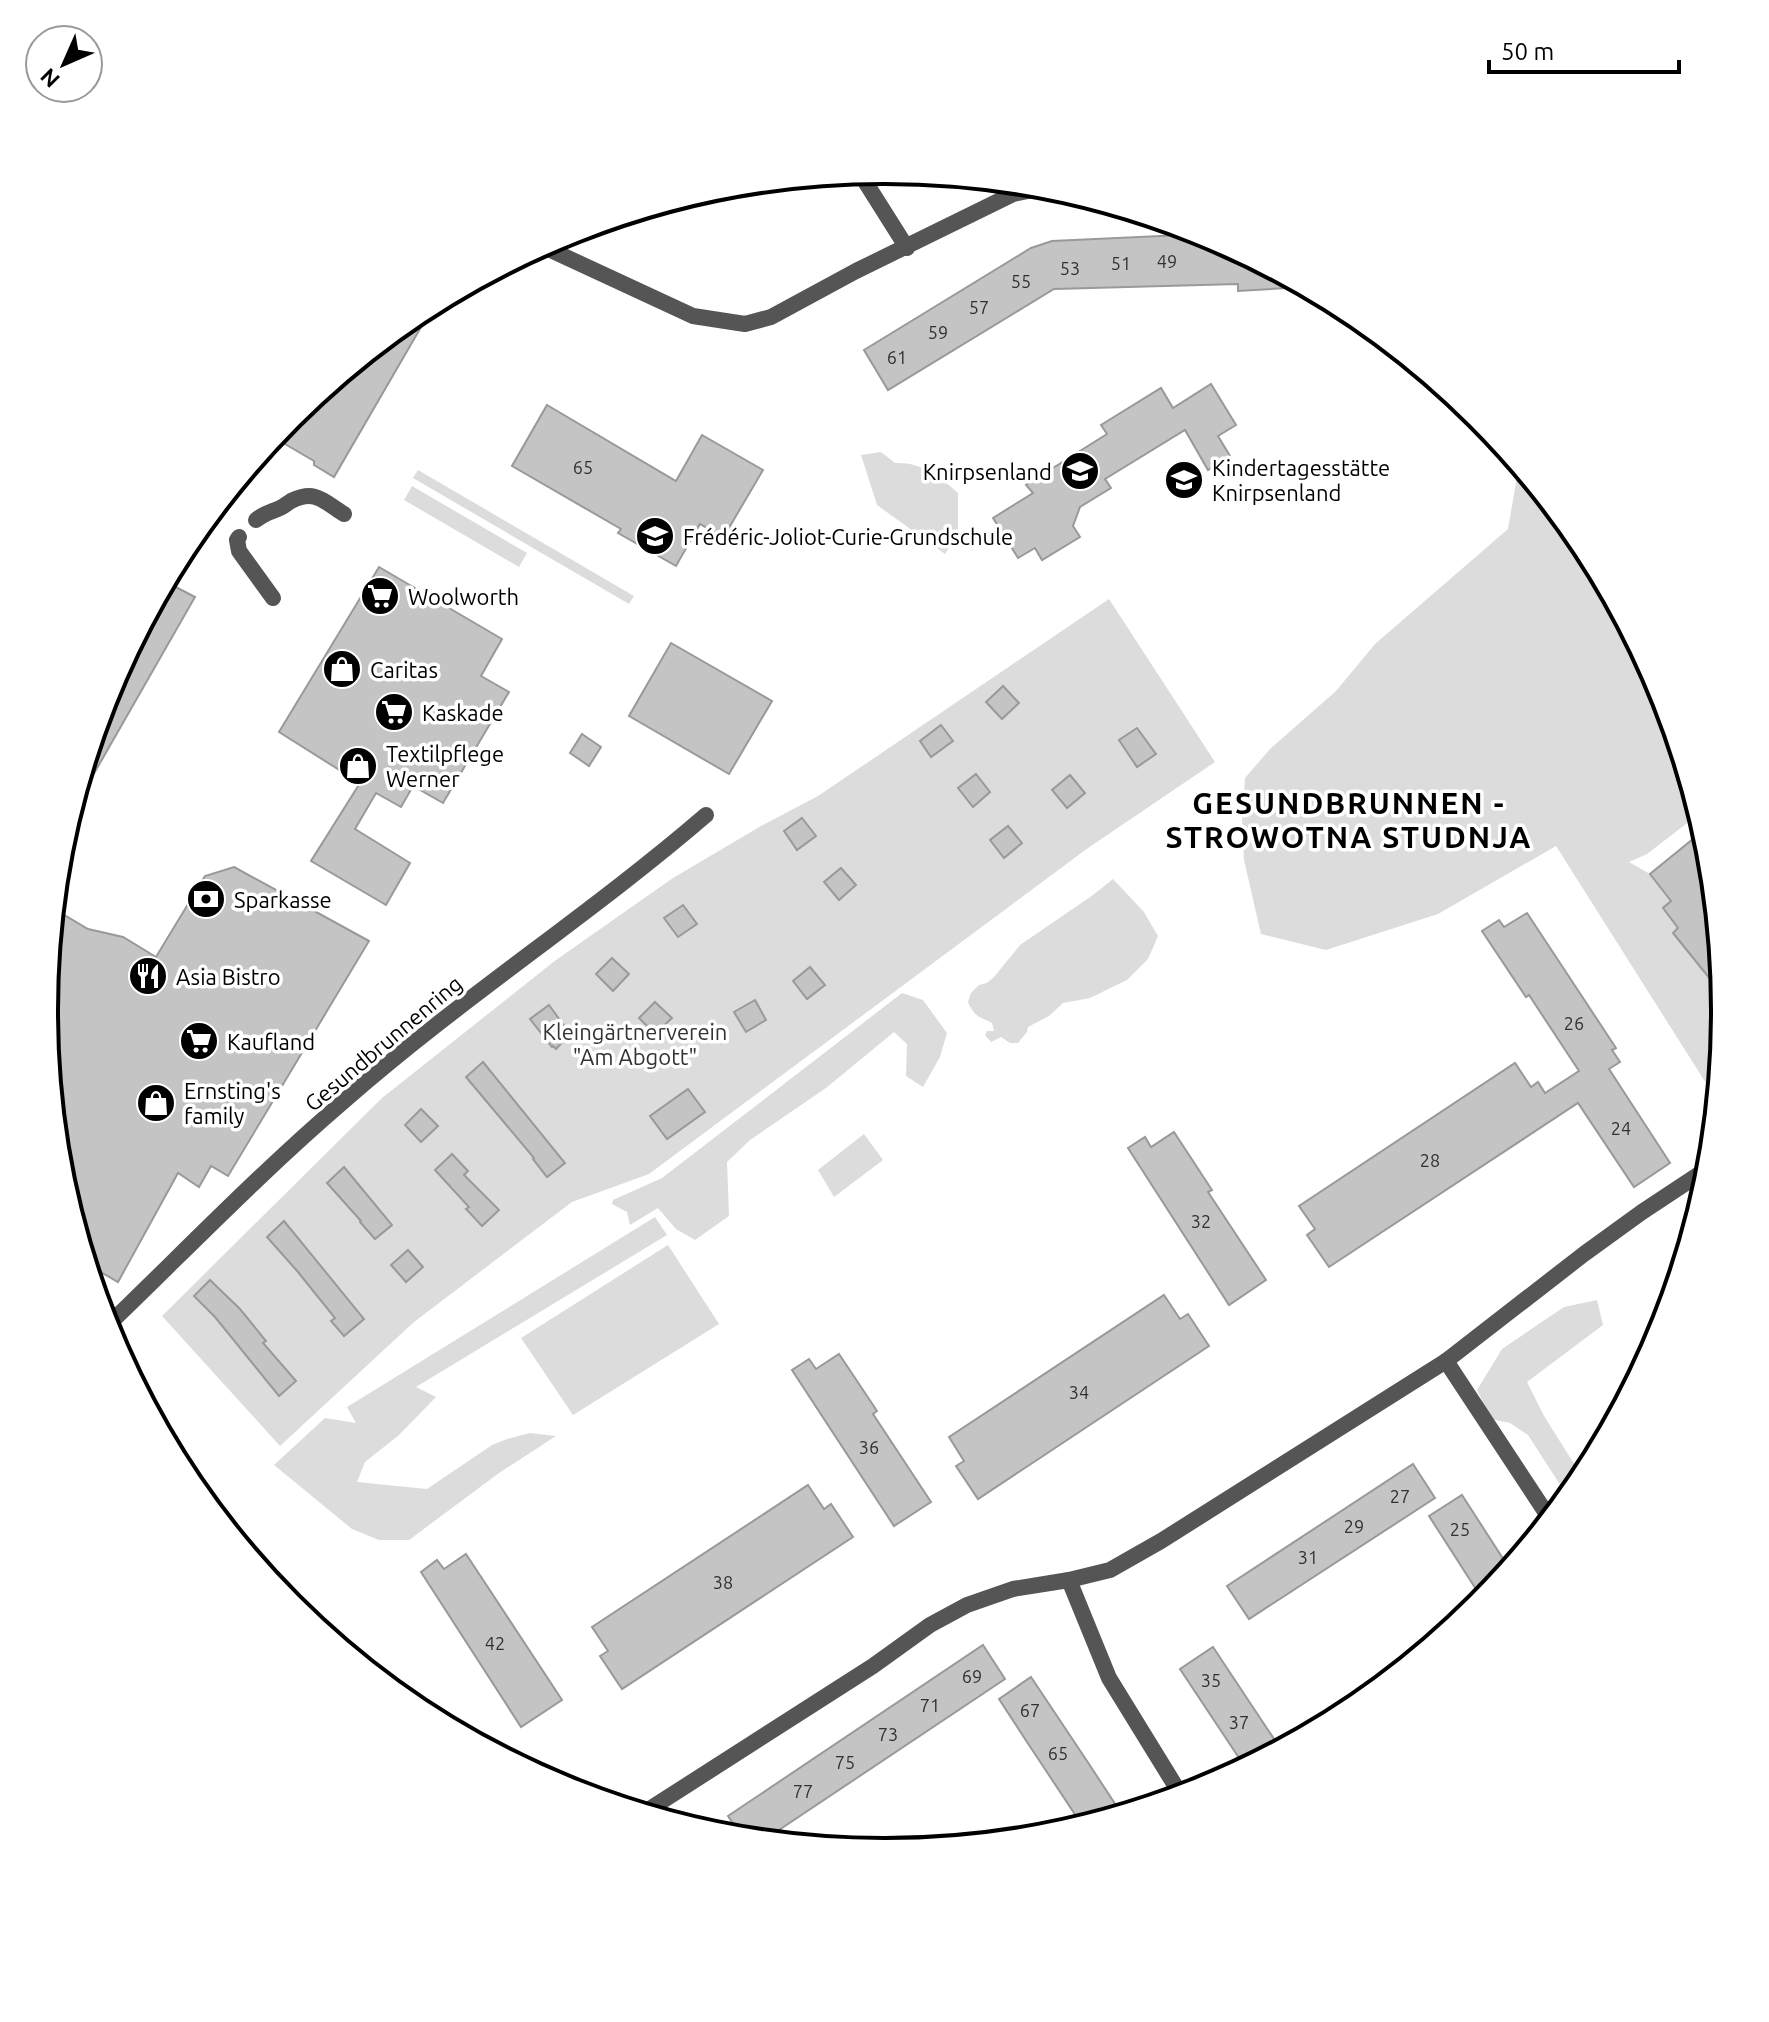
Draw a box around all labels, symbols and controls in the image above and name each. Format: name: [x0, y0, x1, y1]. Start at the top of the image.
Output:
north arrow: [24, 24, 104, 104]
scale bar: [1489, 24, 1679, 74]
text: 50 m: [1501, 38, 1554, 65]
text: N: [35, 64, 64, 93]
house number: 49: [1157, 251, 1177, 271]
house number: 51: [1111, 253, 1131, 273]
house number: 53: [1060, 258, 1080, 278]
house number: 55: [1011, 271, 1031, 291]
house number: 57: [969, 297, 989, 317]
house number: 59: [928, 322, 948, 342]
house number: 61: [887, 347, 907, 367]
school or university icon: Knirpsenland: [1059, 450, 1101, 492]
place label: Kindertagesstätte Knirpsenland: [1212, 455, 1390, 505]
house number: 65: [573, 457, 593, 477]
place label: Knirpsenland: [923, 459, 1052, 484]
school or university icon: Kindertagesstätte Knirpsenland: [1163, 459, 1205, 501]
school or university icon: Frédéric-Joliot-Curie-Grundschule: [634, 515, 676, 557]
place label: Frédéric-Joliot-Curie-Grundschule: [683, 524, 1013, 549]
supermarket icon: Woolworth: [359, 575, 401, 617]
place label: Woolworth: [408, 584, 519, 609]
shop icon: Caritas: [321, 648, 363, 690]
place label: Caritas: [370, 657, 438, 682]
supermarket icon: Kaskade: [373, 691, 415, 733]
place label: Kaskade: [422, 700, 504, 725]
place label: Textilpflege Werner: [386, 741, 504, 791]
shop icon: Textilpflege Werner: [337, 745, 379, 787]
district label: GESUNDBRUNNEN - STROWOTNA STUDNJA: [1166, 786, 1532, 854]
bank icon: Sparkasse: [185, 878, 227, 920]
place label: Sparkasse: [234, 887, 332, 912]
restaurant icon: Asia Bistro: [127, 955, 169, 997]
place label: Asia Bistro: [176, 964, 281, 989]
street label: Gesundbrunnenring: [300, 970, 466, 1116]
house number: 26: [1564, 1013, 1584, 1033]
park label: Kleingärtnerverein "Am Abgott": [543, 1019, 727, 1069]
supermarket icon: Kaufland: [178, 1020, 220, 1062]
place label: Kaufland: [227, 1029, 315, 1054]
place label: Ernsting's family: [184, 1078, 281, 1128]
shop icon: Ernsting's family: [135, 1082, 177, 1124]
house number: 24: [1611, 1118, 1631, 1138]
house number: 28: [1420, 1150, 1440, 1170]
house number: 32: [1191, 1211, 1211, 1231]
house number: 34: [1069, 1382, 1089, 1402]
house number: 36: [859, 1437, 879, 1457]
house number: 27: [1390, 1486, 1410, 1506]
house number: 29: [1344, 1516, 1364, 1536]
house number: 25: [1450, 1519, 1470, 1539]
house number: 31: [1298, 1547, 1318, 1567]
house number: 38: [713, 1572, 733, 1592]
house number: 42: [485, 1633, 505, 1653]
house number: 69: [962, 1666, 982, 1686]
house number: 35: [1201, 1670, 1221, 1690]
house number: 71: [920, 1695, 940, 1715]
house number: 67: [1020, 1700, 1040, 1720]
house number: 37: [1229, 1712, 1249, 1732]
house number: 73: [878, 1724, 898, 1744]
house number: 65: [1048, 1743, 1068, 1763]
house number: 75: [835, 1752, 855, 1772]
house number: 77: [793, 1781, 813, 1801]

